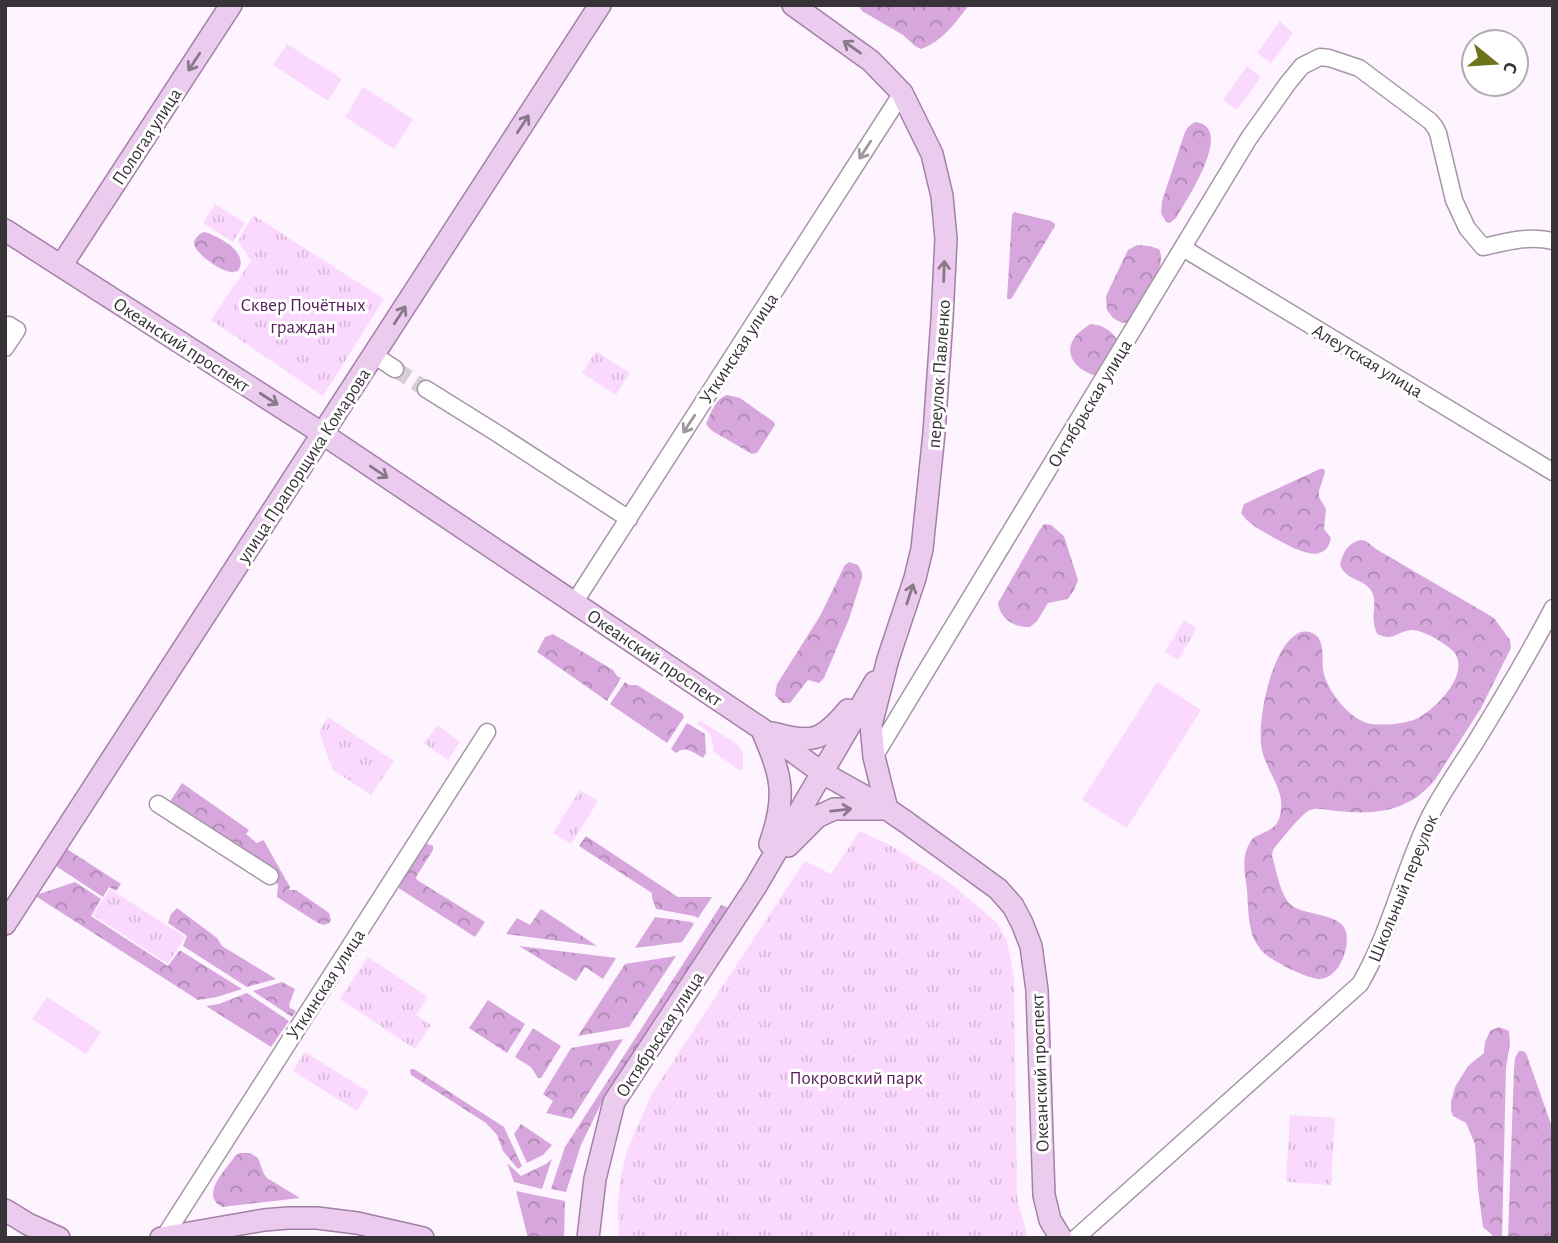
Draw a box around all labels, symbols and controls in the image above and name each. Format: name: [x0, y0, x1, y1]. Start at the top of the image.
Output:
north arrow: [1460, 28, 1530, 98]
one-way arrow: [843, 40, 862, 54]
one-way arrow: [186, 52, 200, 72]
text: С: [1499, 60, 1520, 76]
street label: Пологая улица: [109, 85, 186, 189]
one-way arrow: [516, 114, 530, 134]
one-way arrow: [858, 140, 873, 159]
one-way arrow: [938, 260, 951, 283]
street label: Уткинская улица: [697, 290, 782, 407]
street label: Океанский проспект: [110, 294, 253, 396]
park label: Сквер Почётных граждан: [240, 296, 366, 337]
street label: переулок Павленко: [925, 299, 954, 449]
one-way arrow: [392, 306, 407, 325]
street label: Алеутская улица: [1309, 321, 1426, 402]
street label: Октябрьская улица: [1045, 336, 1136, 471]
street label: улица Прапорщика Комарова: [234, 365, 374, 567]
one-way arrow: [259, 392, 278, 407]
one-way arrow: [682, 414, 697, 433]
one-way arrow: [369, 465, 389, 479]
one-way arrow: [904, 583, 917, 605]
street label: Океанский проспект: [583, 606, 725, 710]
one-way arrow: [829, 803, 851, 816]
street label: Школьный переулок: [1365, 812, 1442, 965]
street label: Уткинская улица: [284, 926, 369, 1043]
street label: Октябрьская улица: [613, 968, 708, 1101]
street label: Океанский проспект: [1028, 993, 1053, 1152]
park label: Покровский парк: [789, 1069, 923, 1088]

